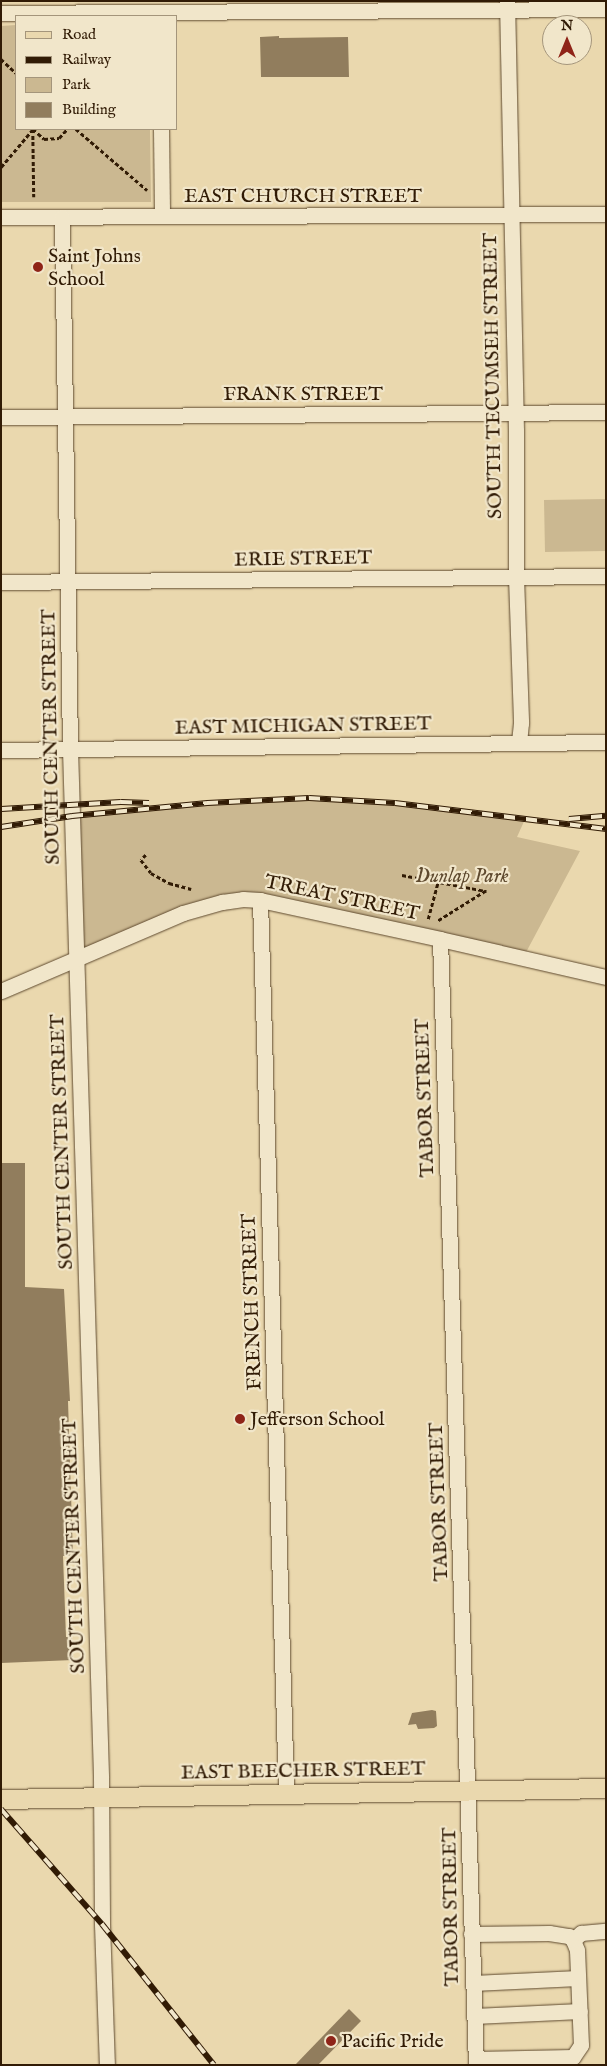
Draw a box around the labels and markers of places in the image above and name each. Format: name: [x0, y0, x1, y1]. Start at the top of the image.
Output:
place label: Saint Johns School: [48, 244, 141, 291]
marker: Saint Johns School: [32, 261, 44, 273]
place label: Jefferson School: [250, 1407, 384, 1431]
marker: Jefferson School: [234, 1413, 246, 1425]
place label: Pacific Pride: [341, 2029, 444, 2053]
marker: Pacific Pride: [325, 2035, 337, 2047]

